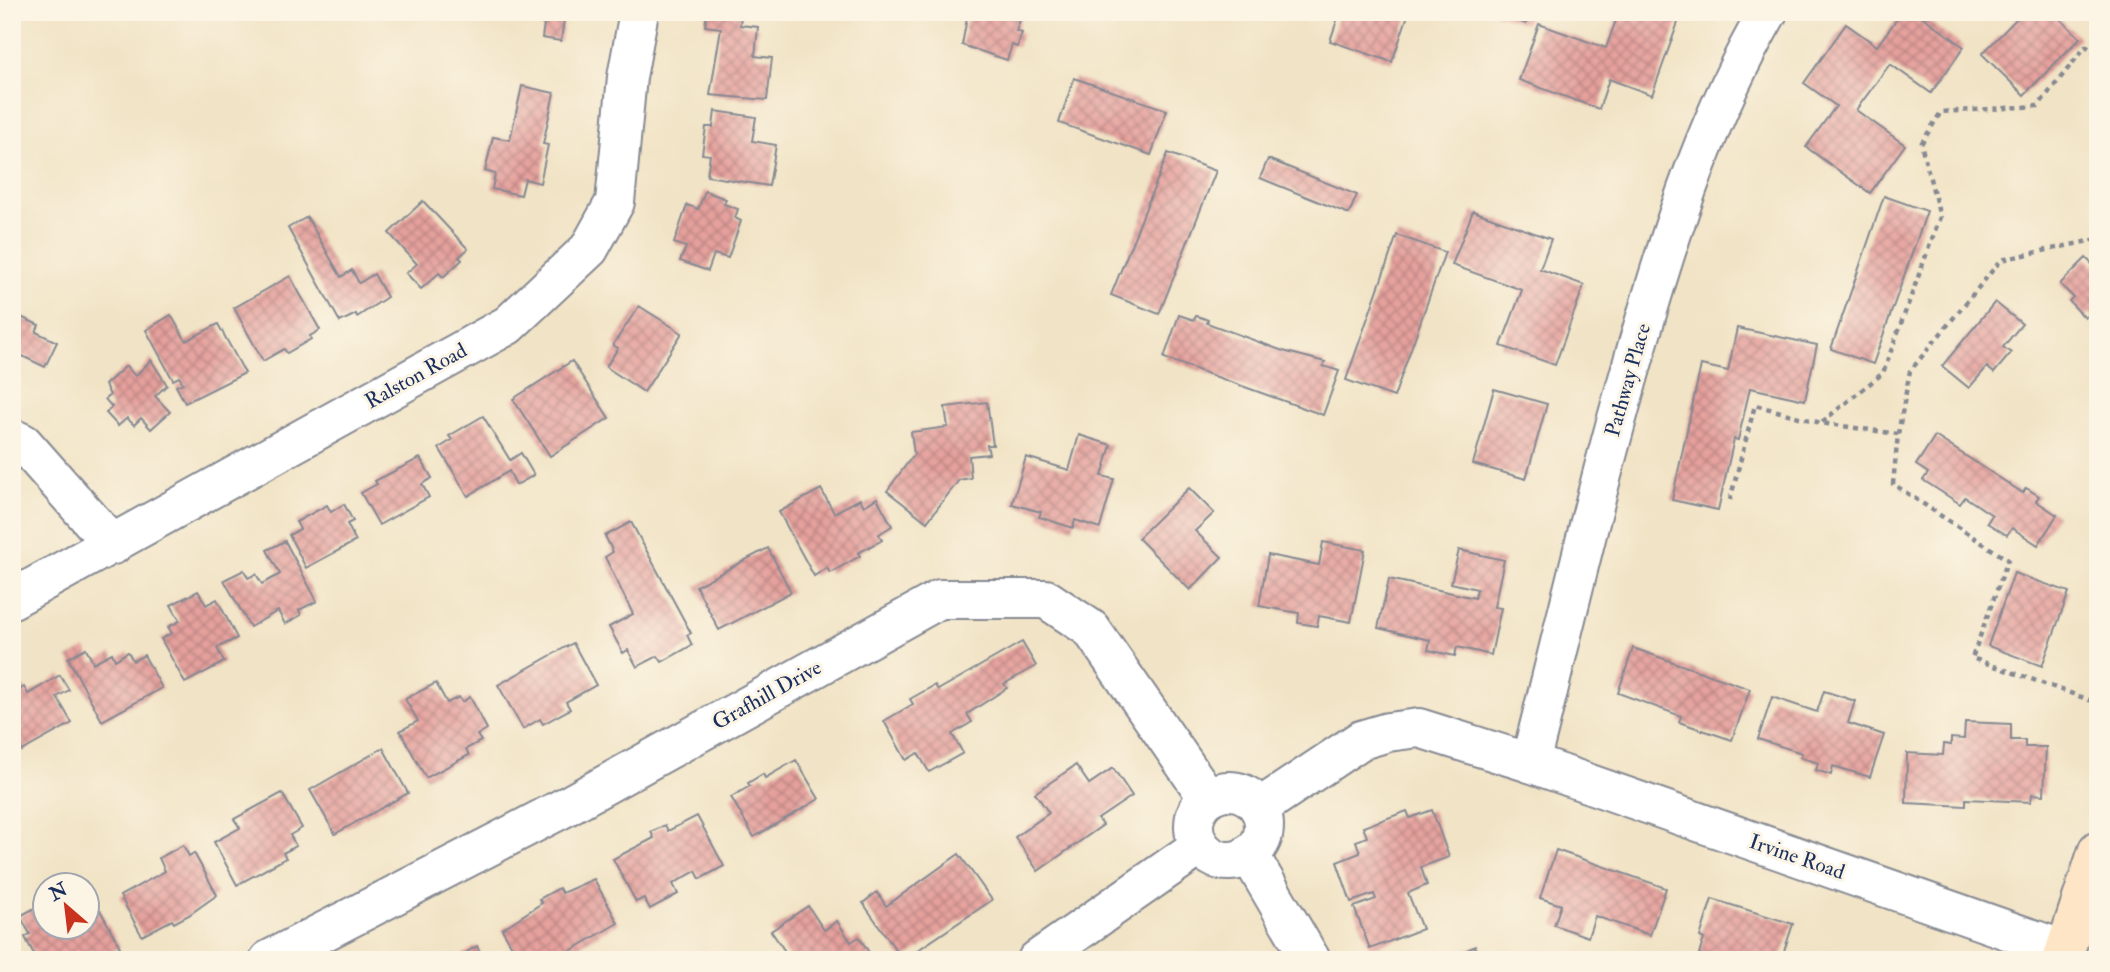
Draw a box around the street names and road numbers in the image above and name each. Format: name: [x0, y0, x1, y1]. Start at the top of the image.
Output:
street label: Pathway Place: [1599, 320, 1657, 440]
street label: Ralston Road: [360, 337, 472, 415]
street label: Grafhill Drive: [708, 654, 827, 736]
street label: Irvine Road: [1746, 828, 1849, 886]

